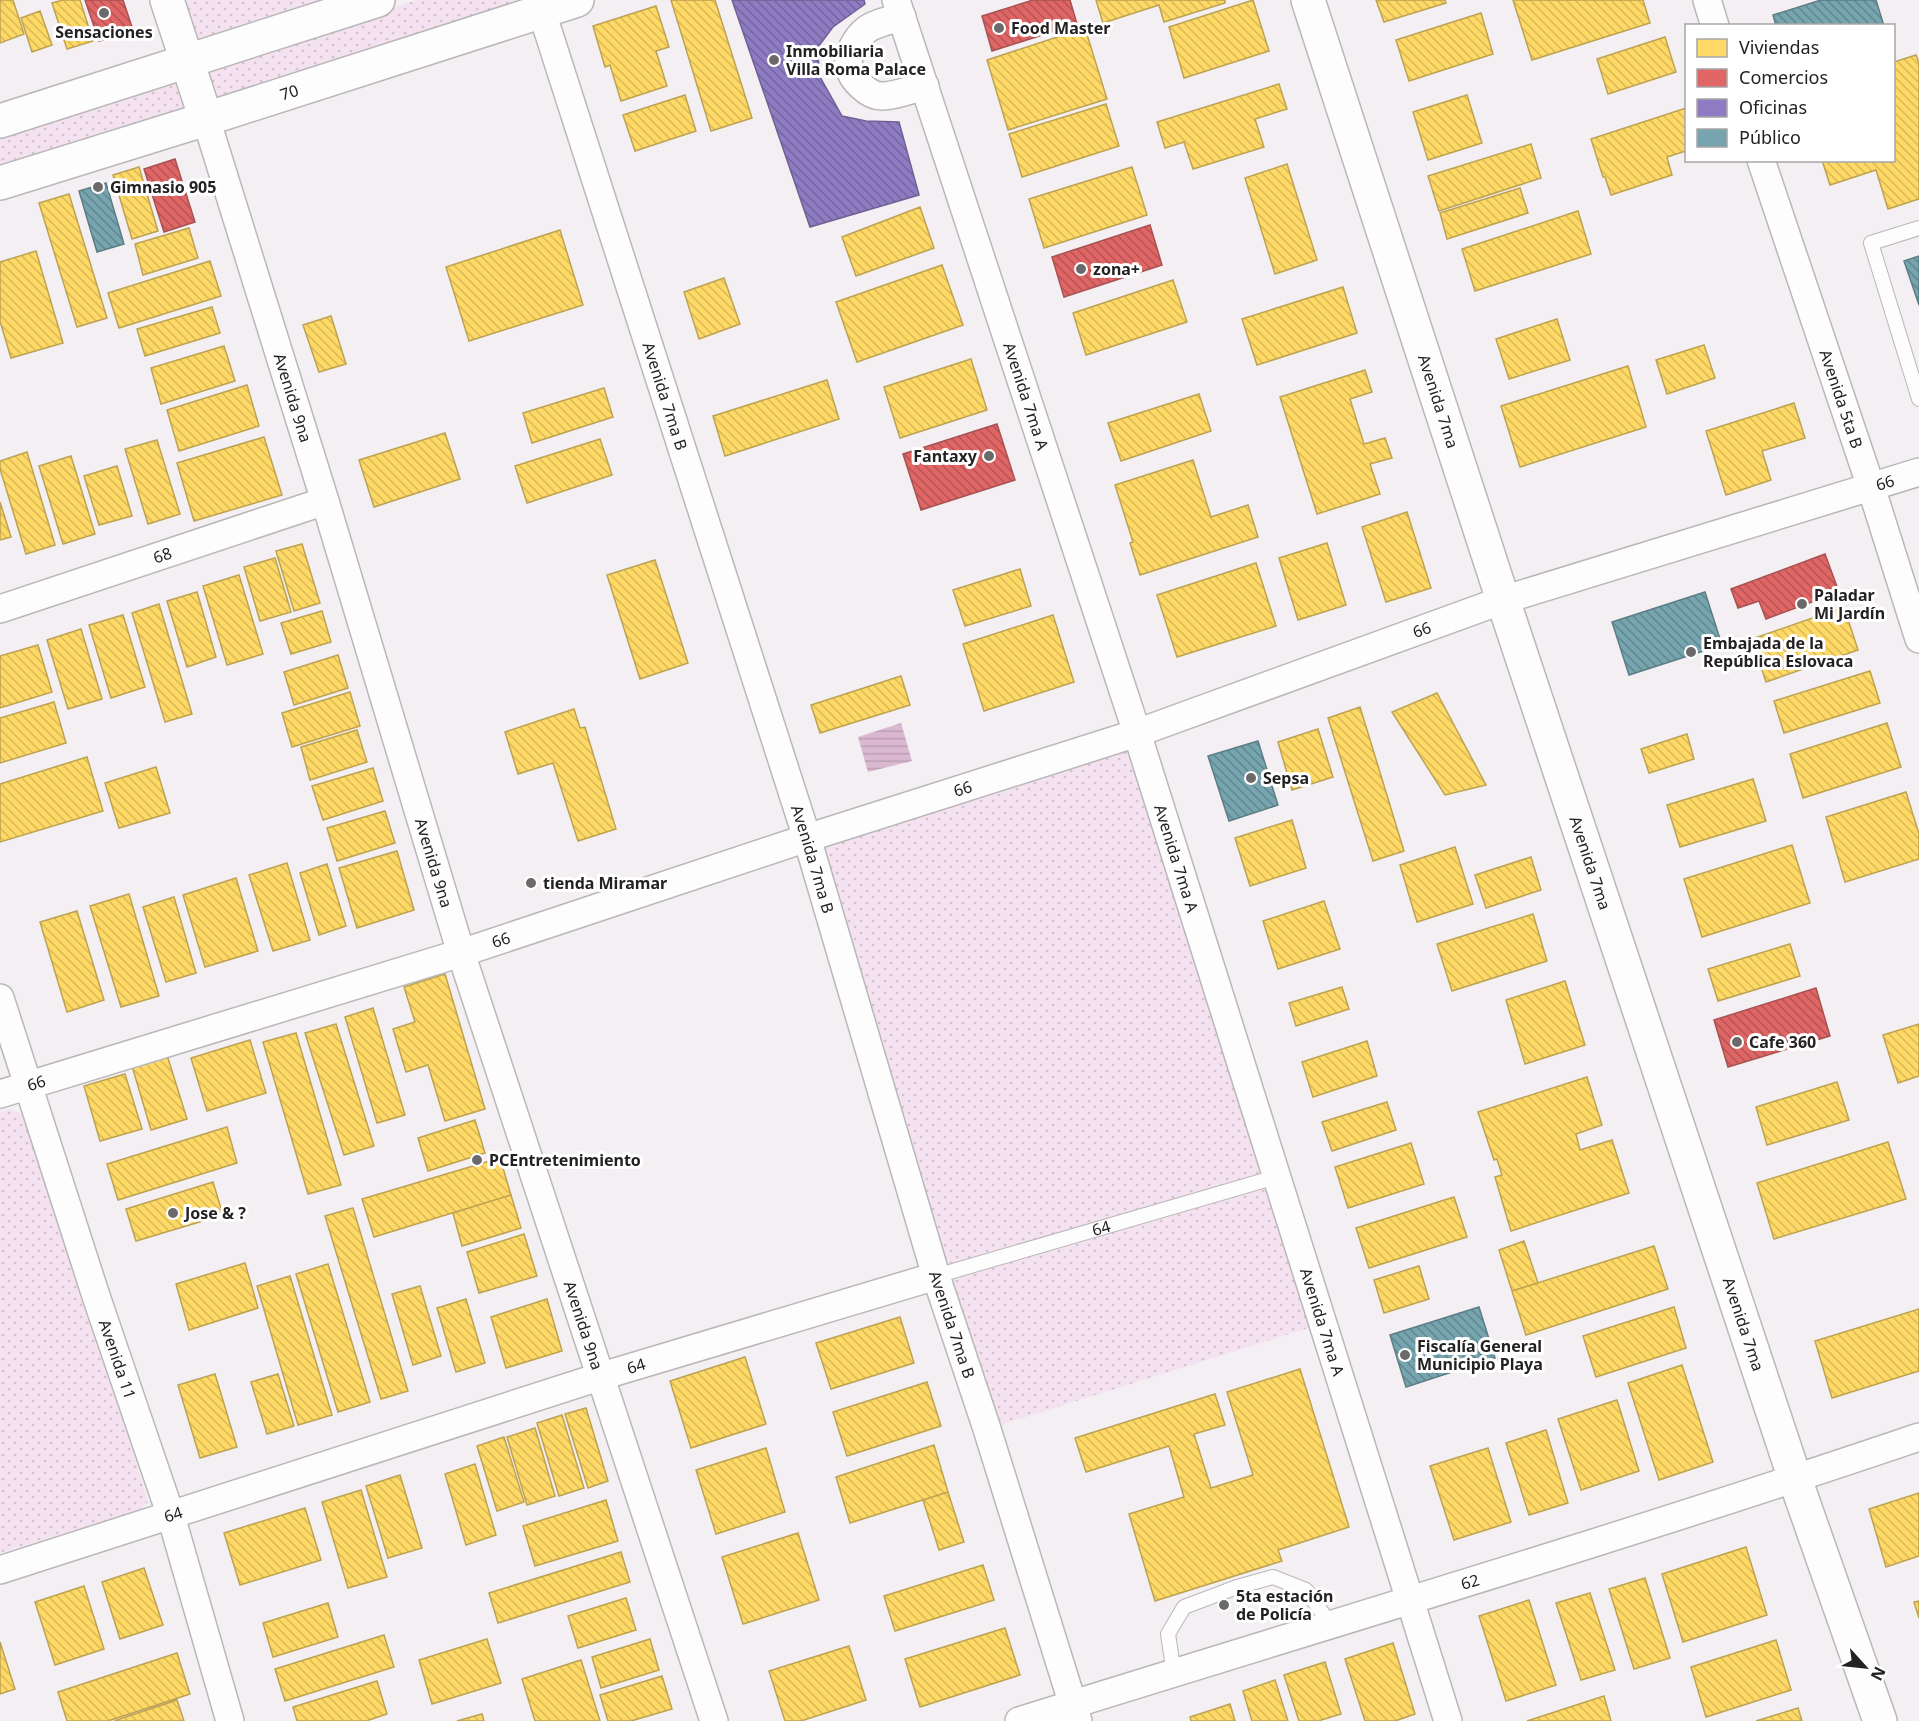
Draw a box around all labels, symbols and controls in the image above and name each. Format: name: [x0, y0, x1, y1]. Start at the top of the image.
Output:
marker: Sensaciones: [97, 6, 111, 20]
place label: Food Master: [1011, 17, 1110, 39]
place label: Sensaciones: [55, 21, 153, 43]
marker: Food Master: [992, 21, 1006, 35]
legend: [1685, 24, 1895, 162]
text: Viviendas: [1739, 35, 1819, 59]
place label: Inmobiliaria Villa Roma Palace: [786, 40, 926, 80]
marker: Inmobiliaria Villa Roma Palace: [767, 53, 781, 67]
text: Comercios: [1739, 65, 1828, 89]
street label: 70: [277, 79, 301, 106]
text: Oficinas: [1739, 95, 1807, 119]
text: Público: [1739, 125, 1801, 149]
place label: Gimnasio 905: [110, 176, 216, 198]
marker: Gimnasio 905: [91, 180, 105, 194]
place label: zona+: [1093, 258, 1140, 280]
marker: zona+: [1074, 262, 1088, 276]
street label: Avenida 7ma B: [638, 339, 693, 453]
street label: Avenida 7ma A: [998, 340, 1054, 453]
street label: Avenida 5ta B: [1815, 347, 1868, 451]
street label: Avenida 9na: [269, 350, 317, 445]
street label: Avenida 7ma: [1413, 352, 1464, 451]
place label: Fantaxy: [913, 445, 978, 467]
marker: Fantaxy: [982, 449, 996, 463]
street label: 66: [1873, 469, 1897, 496]
street label: 68: [150, 542, 174, 568]
place label: Paladar Mi Jardín: [1814, 584, 1885, 624]
marker: Paladar Mi Jardín: [1795, 597, 1809, 611]
street label: 66: [1409, 616, 1434, 643]
place label: Embajada de la República Eslovaca: [1703, 632, 1853, 672]
marker: Embajada de la República Eslovaca: [1684, 645, 1698, 659]
place label: Sepsa: [1263, 767, 1309, 789]
marker: Sepsa: [1244, 771, 1258, 785]
street label: 66: [951, 775, 975, 802]
street label: Avenida 7ma B: [786, 802, 840, 916]
street label: Avenida 7ma A: [1149, 802, 1204, 916]
street label: Avenida 7ma: [1565, 813, 1616, 913]
street label: Avenida 9na: [410, 815, 458, 910]
place label: tienda Miramar: [543, 872, 667, 894]
marker: tienda Miramar: [524, 876, 538, 890]
street label: 66: [489, 926, 513, 953]
place label: Cafe 360: [1749, 1031, 1816, 1053]
marker: Cafe 360: [1730, 1035, 1744, 1049]
street label: 66: [24, 1070, 48, 1096]
place label: PCEntretenimiento: [489, 1149, 641, 1171]
marker: PCEntretenimiento: [470, 1153, 484, 1167]
place label: Jose & ?: [183, 1202, 246, 1224]
marker: Jose & ?: [166, 1206, 180, 1220]
street label: 64: [1089, 1215, 1113, 1241]
street label: Avenida 7ma A: [1295, 1265, 1350, 1379]
street label: Avenida 7ma B: [924, 1268, 980, 1381]
street label: Avenida 7ma: [1718, 1274, 1769, 1374]
street label: Avenida 9na: [559, 1278, 609, 1373]
street label: Avenida 11: [94, 1317, 141, 1402]
place label: Fiscalía General Municipio Playa: [1417, 1335, 1543, 1375]
marker: Fiscalía General Municipio Playa: [1398, 1348, 1412, 1362]
street label: 64: [624, 1353, 648, 1379]
street label: 64: [161, 1501, 185, 1527]
street label: 62: [1458, 1568, 1482, 1595]
place label: 5ta estación de Policía: [1236, 1585, 1333, 1625]
marker: 5ta estación de Policía: [1217, 1598, 1231, 1612]
north arrow: [1835, 1637, 1895, 1697]
text: N: [1866, 1663, 1891, 1685]

